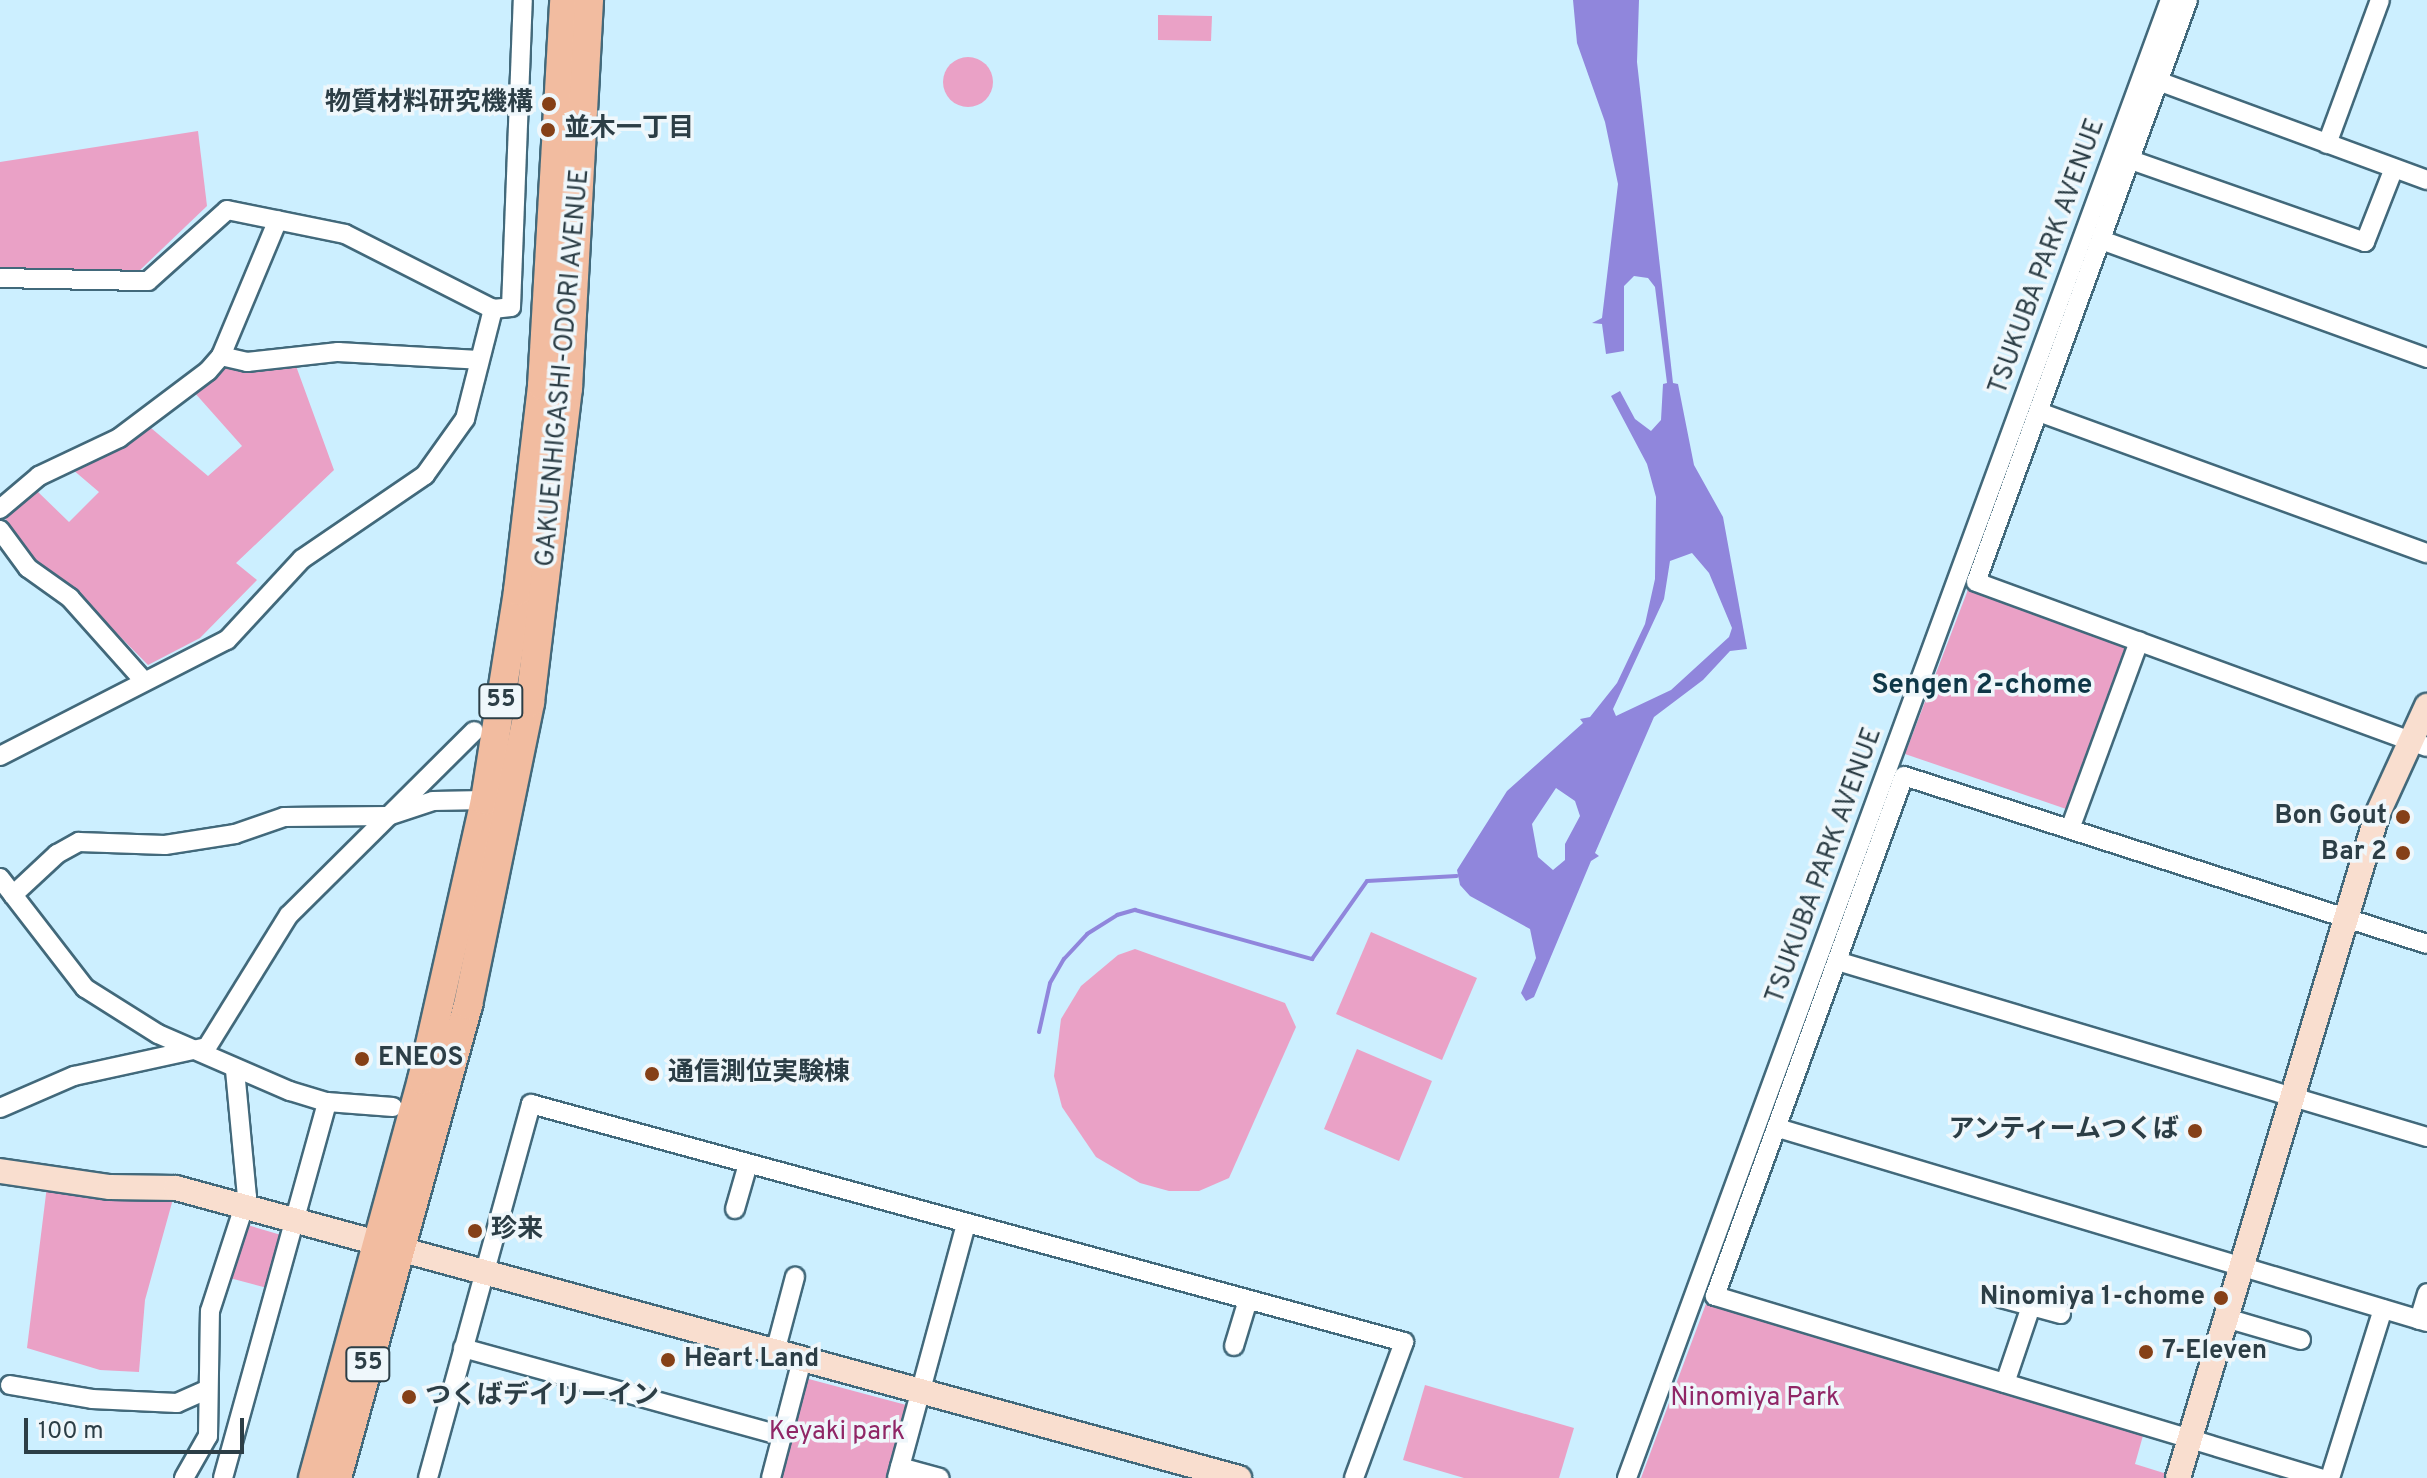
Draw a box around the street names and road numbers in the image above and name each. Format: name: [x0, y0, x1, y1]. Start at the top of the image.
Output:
street label: TSUKUBA PARK AVENUE: [1983, 114, 2113, 400]
street label: GAKUENHIGASHI-ODORI AVENUE: [531, 167, 597, 569]
road number: 55: [477, 681, 525, 721]
street label: TSUKUBA PARK AVENUE: [1760, 723, 1890, 1009]
road number: 55: [344, 1344, 392, 1384]

